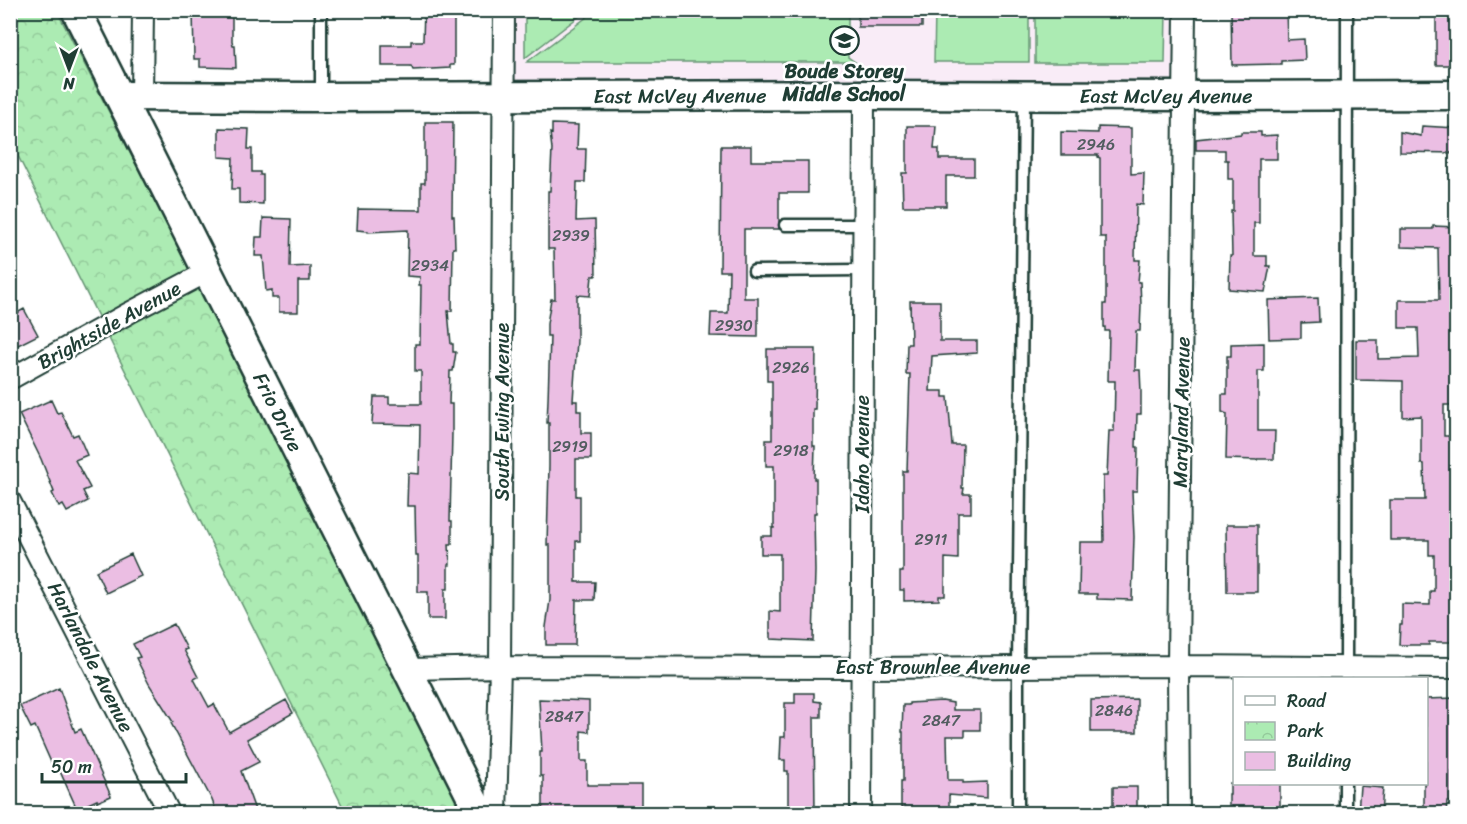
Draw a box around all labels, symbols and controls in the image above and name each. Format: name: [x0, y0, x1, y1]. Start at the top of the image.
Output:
school or university icon: Boude Storey Middle School: [828, 24, 860, 56]
north arrow: [39, 39, 99, 99]
place label: Boude Storey Middle School: [782, 54, 907, 112]
text: N: [63, 69, 76, 98]
street label: East McVey Avenue: [593, 78, 767, 114]
street label: East McVey Avenue: [1079, 79, 1253, 114]
house number: 2946: [1077, 130, 1115, 159]
house number: 2939: [552, 221, 590, 250]
house number: 2934: [411, 251, 449, 280]
street label: Brightside Avenue: [31, 271, 188, 379]
house number: 2930: [715, 311, 753, 340]
street label: South Ewing Avenue: [485, 323, 520, 501]
street label: Maryland Avenue: [1163, 336, 1200, 488]
house number: 2926: [772, 353, 810, 382]
street label: Frio Drive: [243, 366, 312, 458]
street label: Idaho Avenue: [845, 395, 880, 514]
house number: 2919: [552, 432, 588, 461]
house number: 2918: [773, 436, 809, 465]
house number: 2911: [915, 525, 948, 554]
street label: Harlandale Avenue: [37, 576, 144, 739]
street label: East Brownlee Avenue: [835, 650, 1031, 685]
legend: [1233, 677, 1428, 785]
text: Road: [1287, 685, 1327, 717]
house number: 2846: [1095, 696, 1133, 725]
house number: 2847: [545, 702, 584, 731]
house number: 2847: [922, 706, 961, 735]
text: Park: [1287, 715, 1324, 747]
text: Building: [1287, 745, 1351, 777]
scale bar: [42, 746, 186, 784]
text: 50 m: [51, 751, 92, 783]

